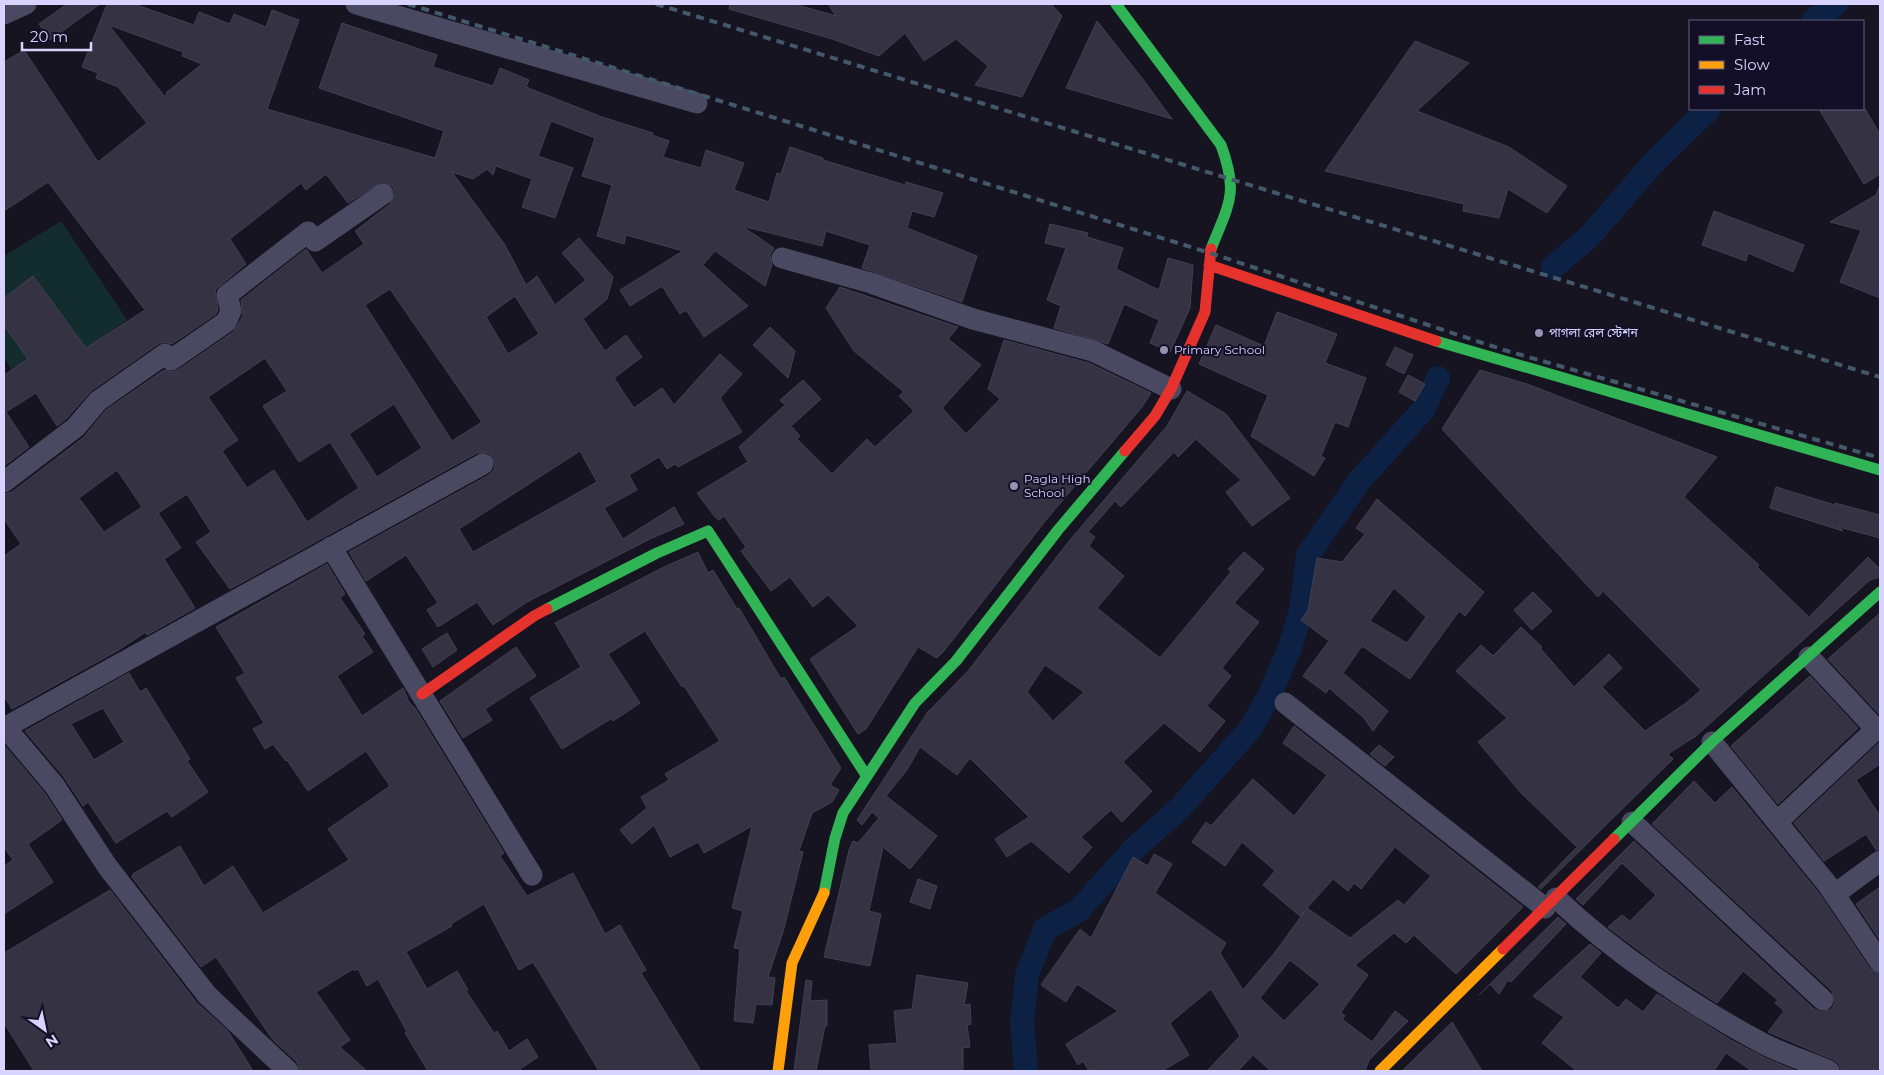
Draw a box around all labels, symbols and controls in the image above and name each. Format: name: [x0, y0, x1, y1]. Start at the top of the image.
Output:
scale bar: [22, 20, 91, 52]
legend: [1689, 20, 1864, 110]
text: 20 m: [30, 27, 68, 46]
text: Fast: [1734, 30, 1765, 49]
text: Slow: [1734, 55, 1770, 74]
text: Jam: [1733, 80, 1766, 99]
place label: পাগলা রেল স্টেশন: [1549, 325, 1638, 340]
marker: পাগলা রেল স্টেশন: [1533, 327, 1545, 339]
place label: Primary School: [1174, 342, 1265, 357]
marker: Primary School: [1158, 344, 1170, 356]
place label: Pagla High School: [1024, 471, 1091, 500]
marker: Pagla High School: [1008, 480, 1020, 492]
north arrow: [20, 1005, 70, 1055]
text: N: [42, 1030, 62, 1052]

